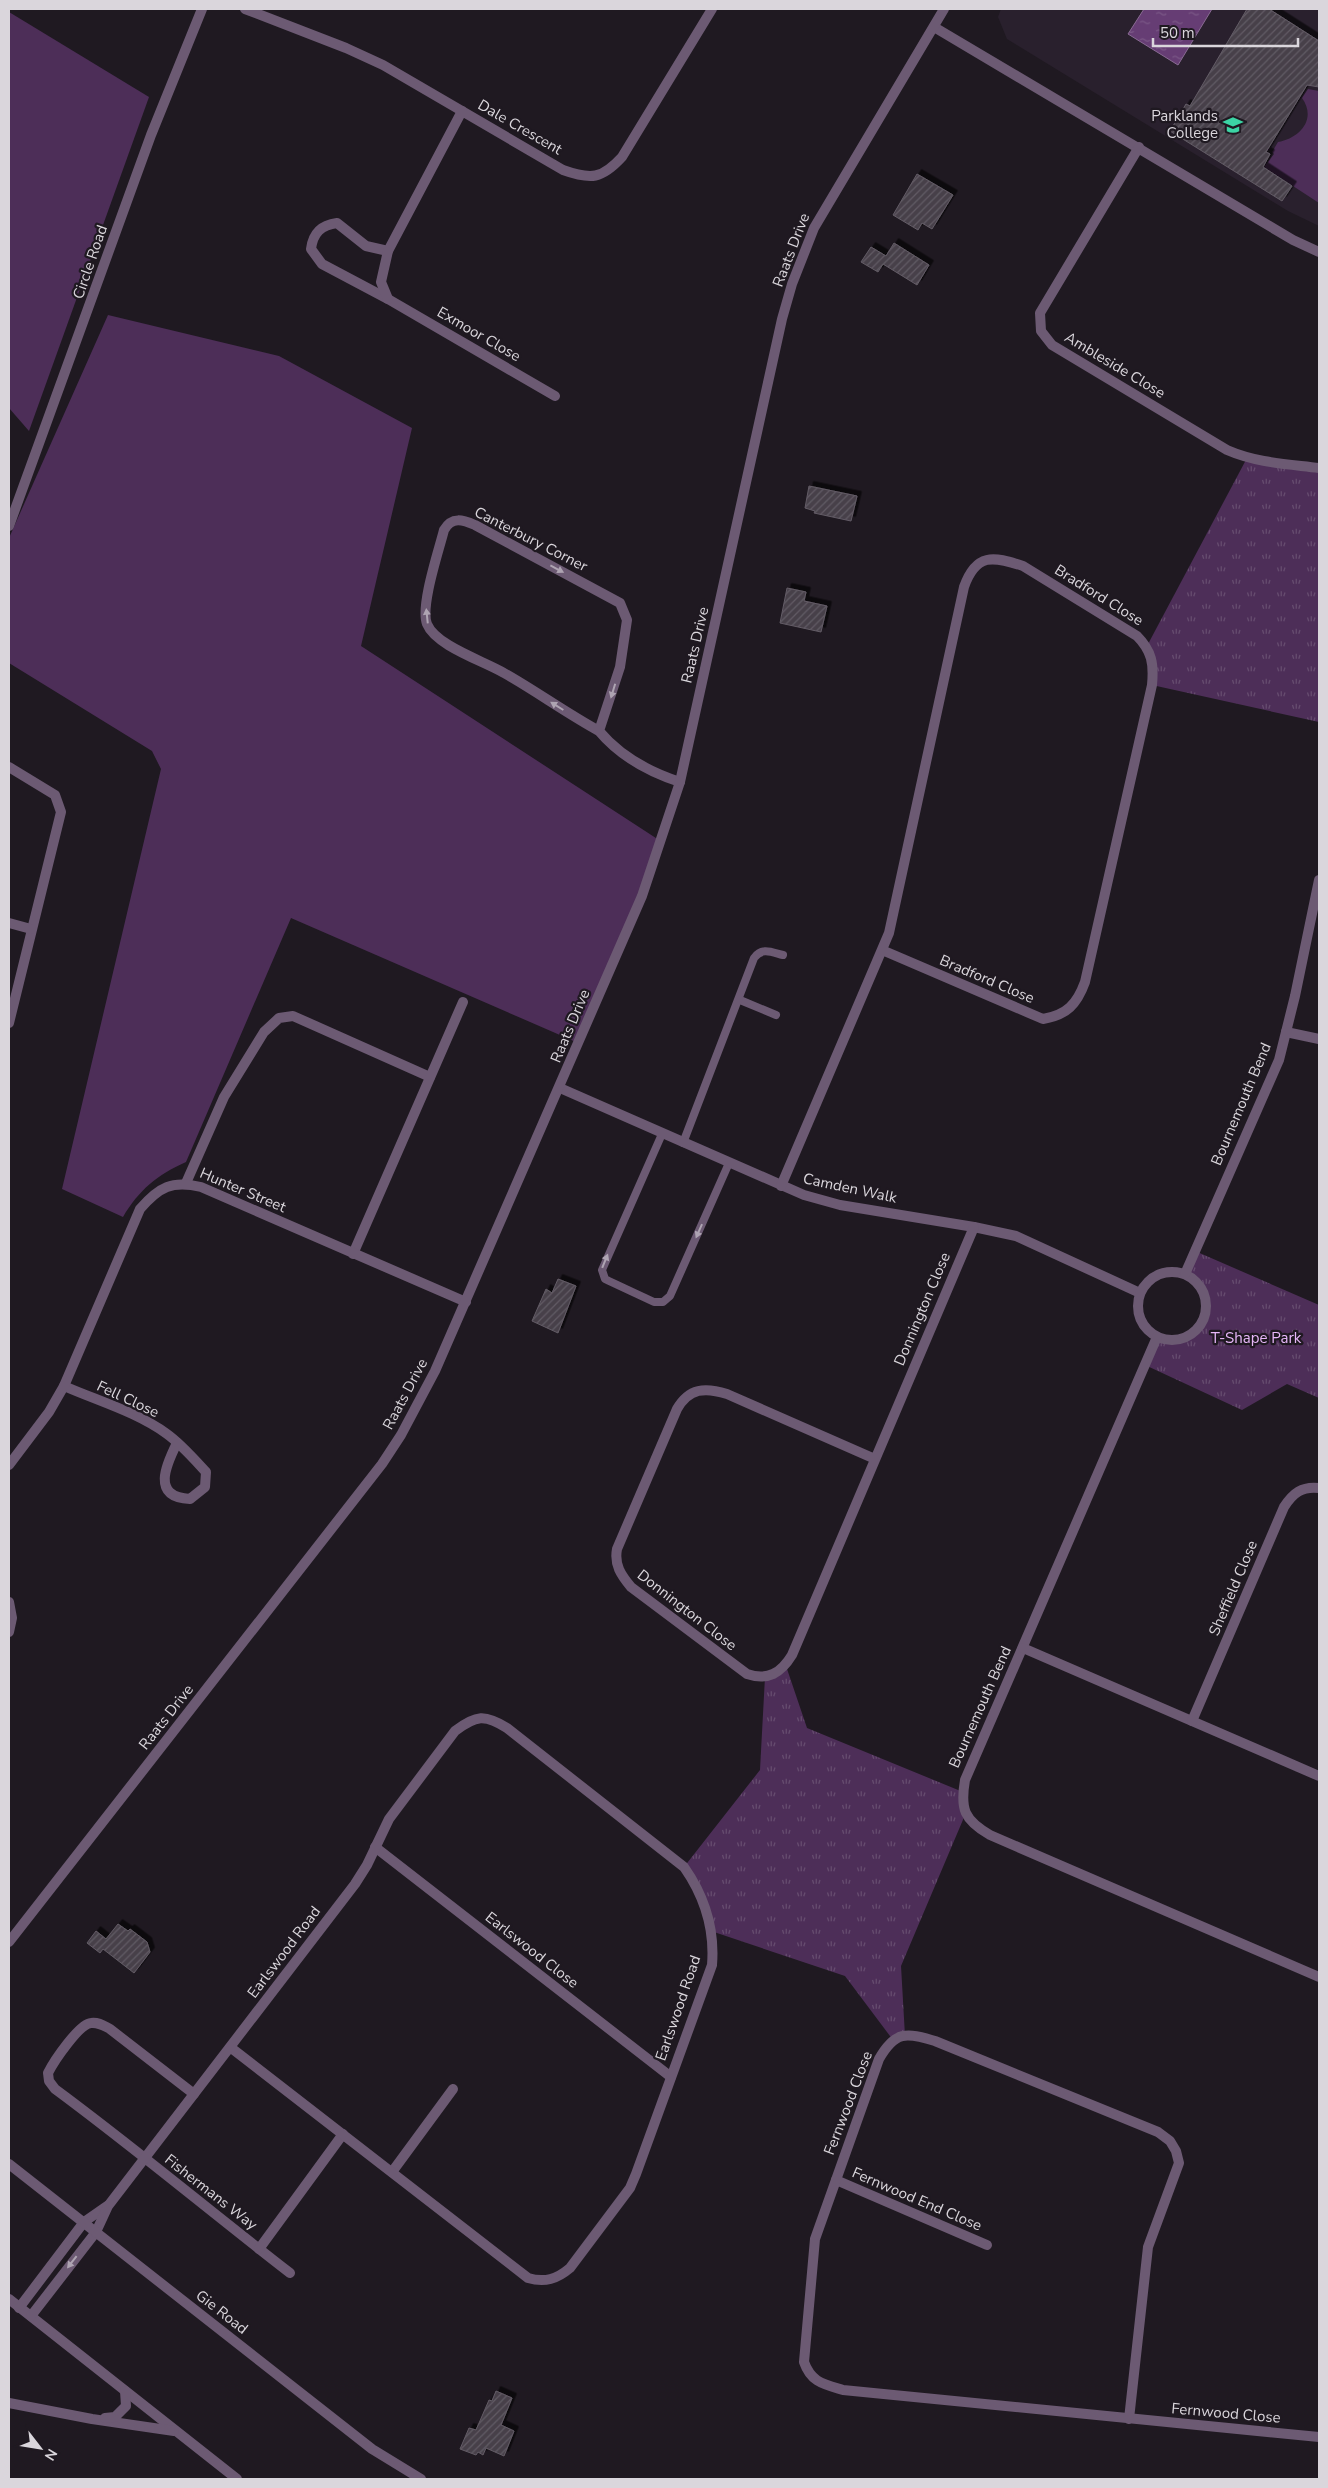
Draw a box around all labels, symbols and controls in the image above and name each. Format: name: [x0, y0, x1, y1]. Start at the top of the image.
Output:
scale bar: [1153, 15, 1298, 47]
text: 50 m: [1160, 23, 1195, 43]
street label: Dale Crescent: [474, 95, 567, 160]
place label: Parklands College: [1151, 106, 1218, 143]
school or university icon: Parklands College: [1222, 114, 1244, 136]
street label: Raats Drive: [768, 210, 814, 290]
street label: Circle Road: [68, 222, 112, 302]
street label: Exmoor Close: [434, 302, 524, 366]
street label: Ambleside Close: [1061, 327, 1169, 403]
street label: Canterbury Corner: [471, 502, 592, 576]
street label: Bradford Close: [1051, 560, 1147, 630]
one-way arrow: [551, 564, 564, 573]
street label: Raats Drive: [677, 605, 713, 685]
one-way arrow: [422, 608, 430, 624]
one-way arrow: [608, 683, 616, 698]
one-way arrow: [550, 702, 563, 711]
street label: Bradford Close: [937, 950, 1037, 1008]
street label: Raats Drive: [546, 986, 594, 1066]
street label: Bournemouth Bend: [1206, 1040, 1276, 1168]
street label: Hunter Street: [197, 1163, 290, 1217]
street label: Camden Walk: [801, 1168, 899, 1208]
one-way arrow: [695, 1224, 703, 1238]
street label: Donnington Close: [889, 1249, 955, 1369]
one-way arrow: [602, 1254, 610, 1268]
park label: T-Shape Park: [1211, 1328, 1302, 1348]
street label: Raats Drive: [378, 1355, 432, 1433]
street label: Fell Close: [94, 1376, 162, 1422]
street label: Sheffield Close: [1204, 1537, 1262, 1639]
street label: Donnington Close: [633, 1565, 741, 1655]
street label: Bournemouth Bend: [944, 1643, 1016, 1771]
street label: Raats Drive: [134, 1680, 198, 1754]
street label: Earlswood Road: [243, 1902, 325, 2002]
street label: Earlswood Close: [481, 1907, 583, 1993]
street label: Earlswood Road: [651, 1953, 705, 2063]
street label: Fernwood Close: [819, 2048, 877, 2158]
street label: Fishermans Way: [161, 2150, 262, 2235]
street label: Fernwood End Close: [849, 2163, 985, 2235]
one-way arrow: [67, 2255, 77, 2269]
street label: Gie Road: [192, 2285, 252, 2339]
street label: Fernwood Close: [1171, 2398, 1281, 2428]
north arrow: [15, 2423, 65, 2473]
text: N: [40, 2445, 62, 2464]

